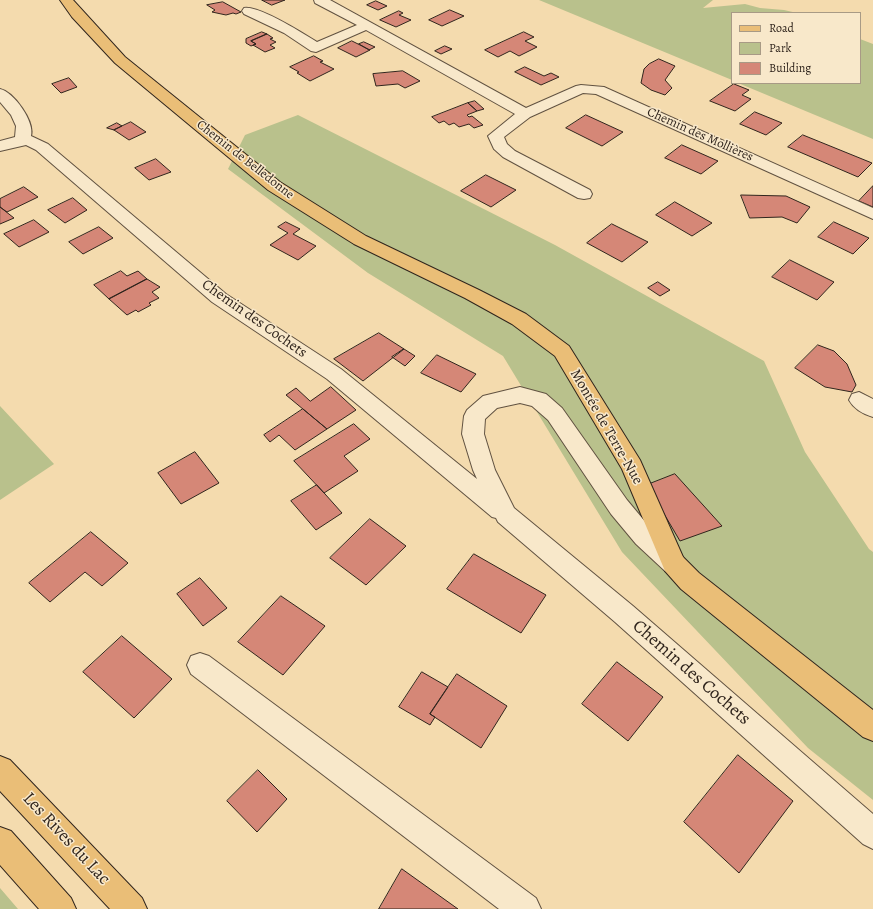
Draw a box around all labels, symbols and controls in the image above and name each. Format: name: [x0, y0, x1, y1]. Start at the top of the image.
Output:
legend: [731, 12, 861, 84]
text: Road: [769, 20, 794, 36]
text: Park: [769, 40, 792, 56]
text: Building: [769, 60, 811, 76]
street label: Chemin des Mollières: [644, 105, 756, 165]
street label: Chemin de Belledonne: [193, 117, 297, 203]
street label: Chemin des Cochets: [198, 276, 310, 362]
street label: Montée de Terre-Nue: [566, 366, 646, 488]
street label: Chemin des Cochets: [628, 616, 754, 730]
street label: Les Rives du Lac: [18, 788, 114, 890]

